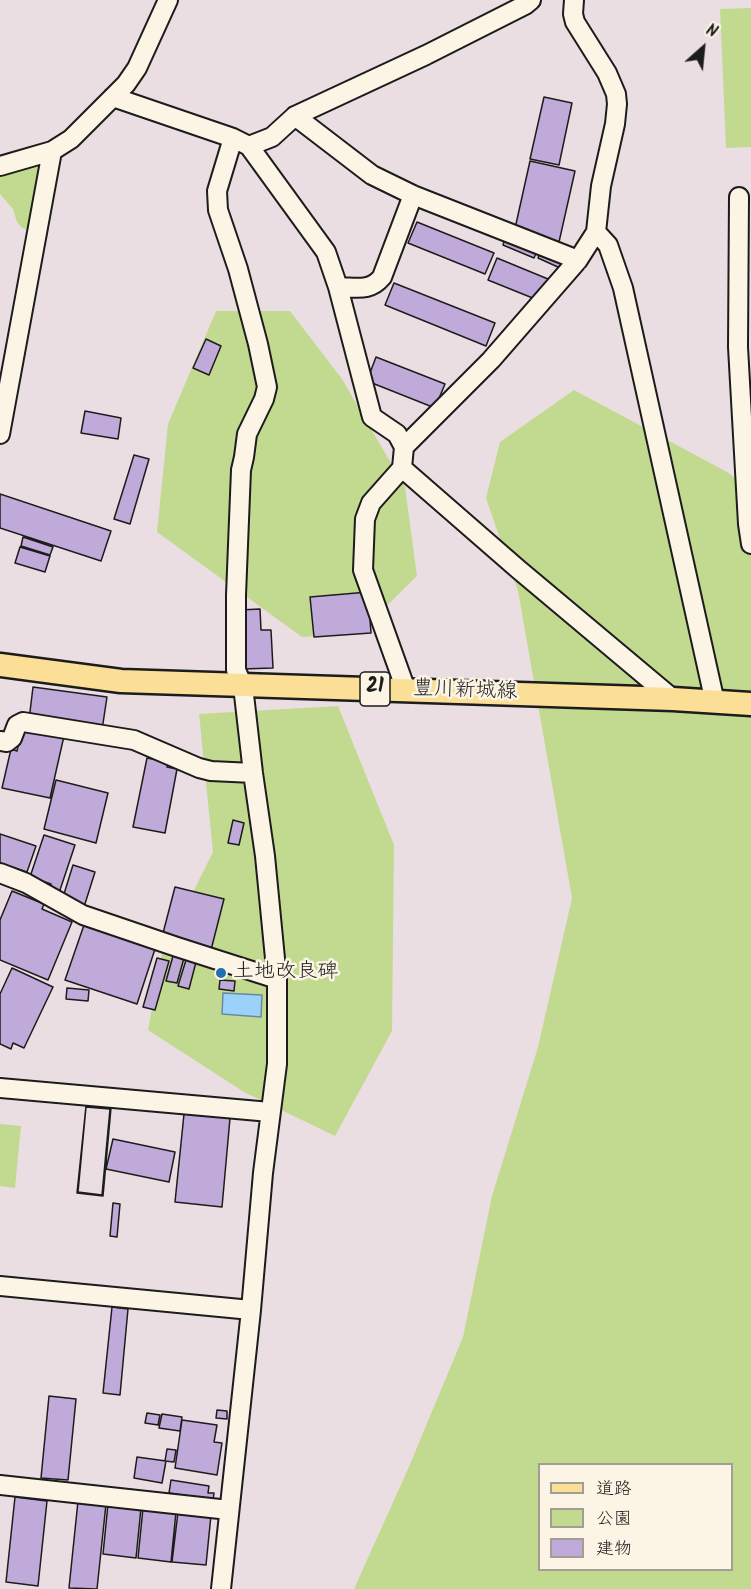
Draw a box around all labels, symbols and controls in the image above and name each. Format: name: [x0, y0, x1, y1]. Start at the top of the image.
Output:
north arrow: [673, 18, 733, 78]
text: N: [701, 18, 722, 45]
road number: 21: [360, 672, 390, 706]
street label: 豊川新城線: [412, 678, 518, 706]
place label: 土地改良碑: [233, 960, 338, 986]
marker: 土地改良碑: [214, 966, 228, 980]
legend: [538, 1463, 733, 1571]
text: 道路: [596, 1475, 632, 1504]
text: 公園: [596, 1505, 632, 1534]
text: 建物: [596, 1535, 632, 1564]

